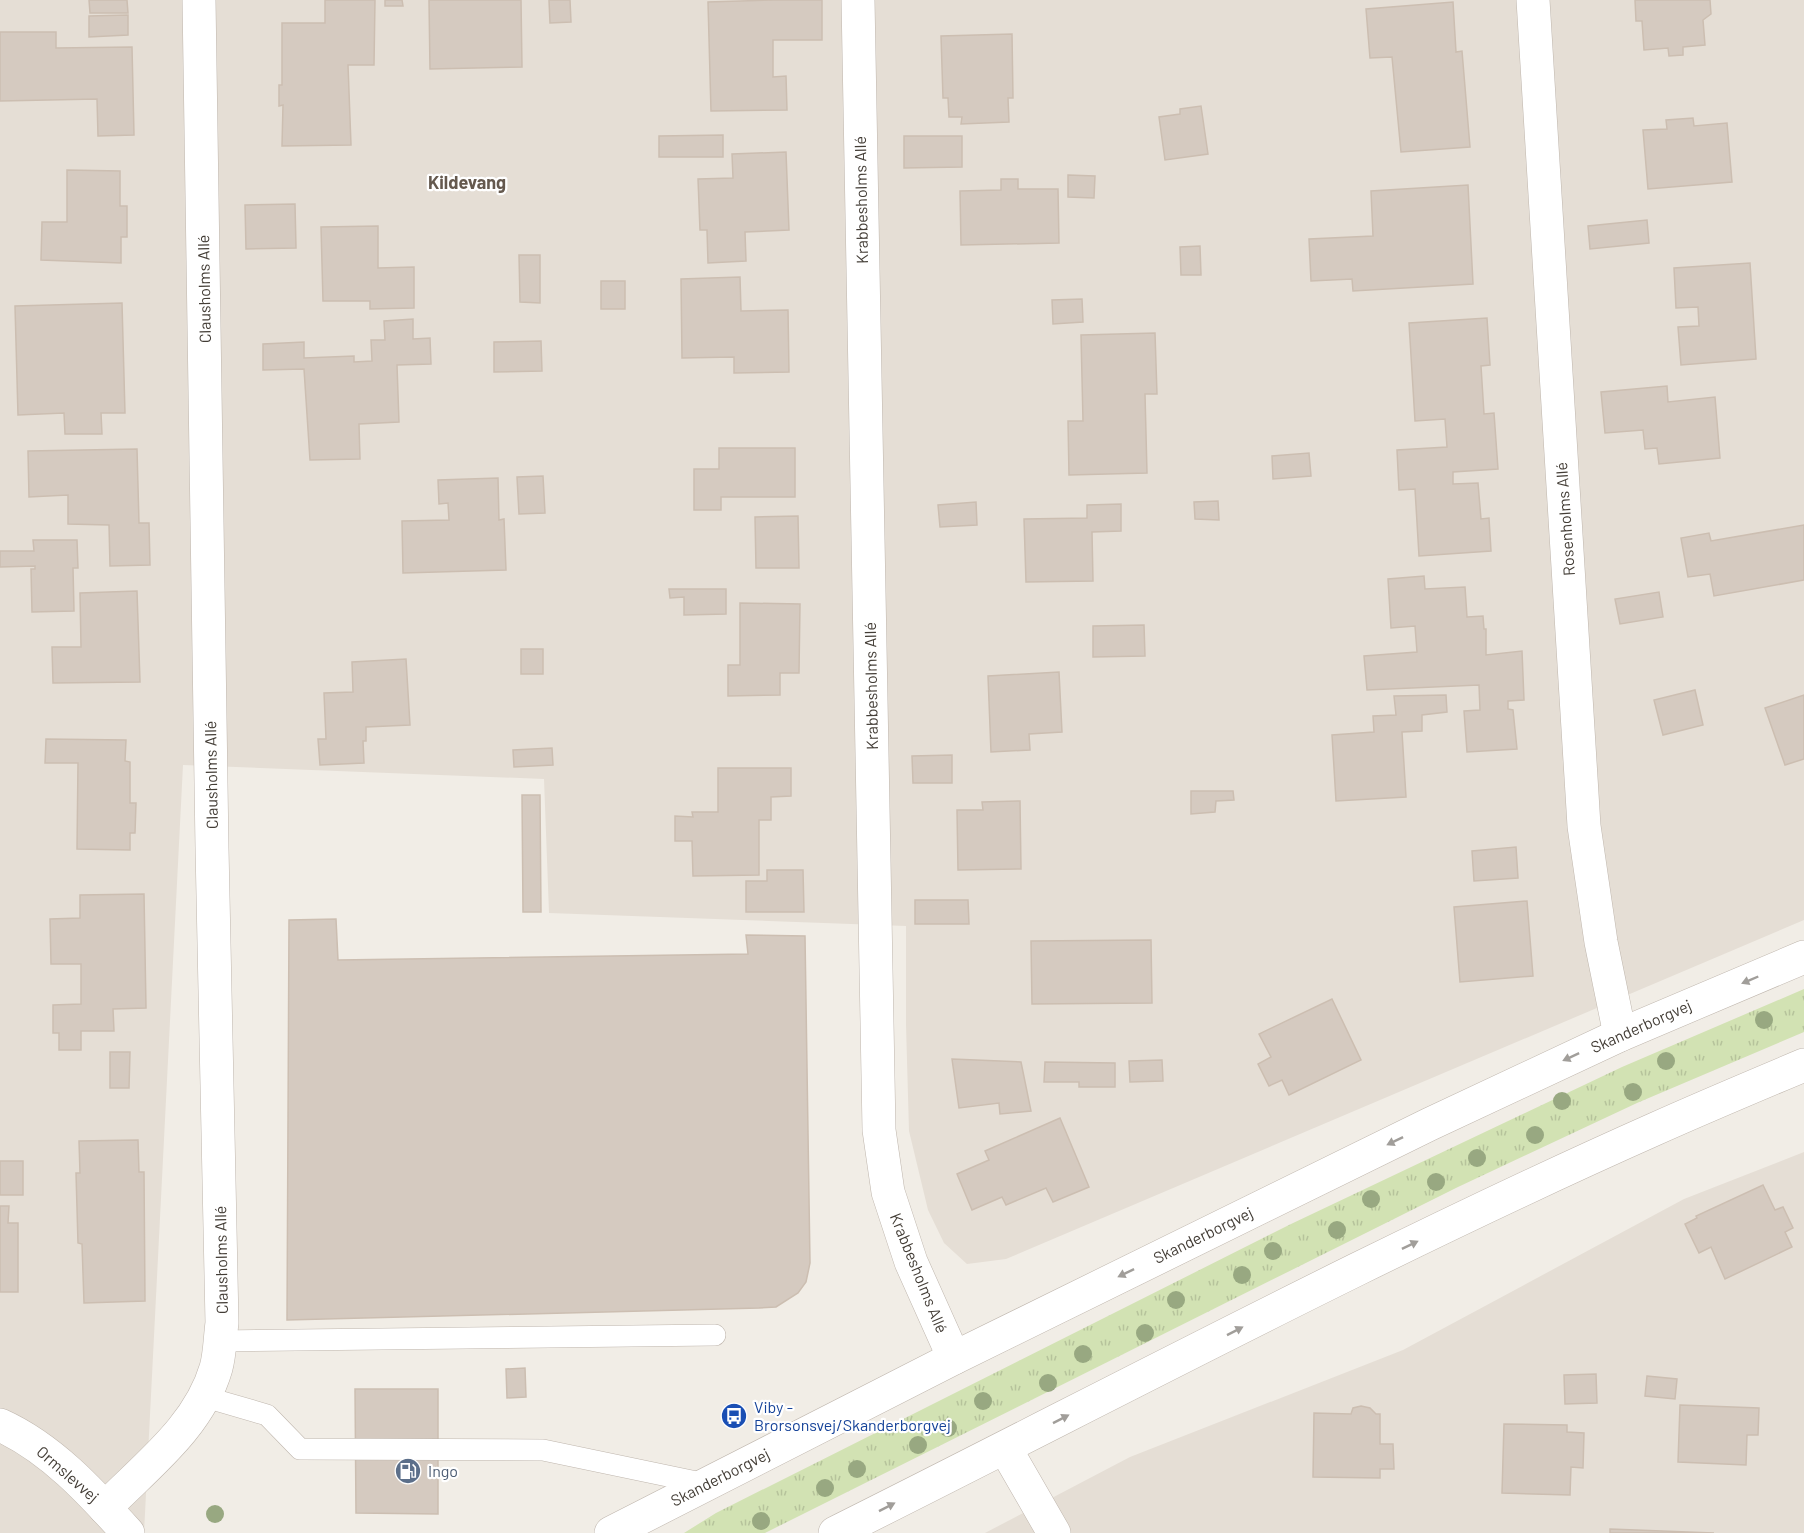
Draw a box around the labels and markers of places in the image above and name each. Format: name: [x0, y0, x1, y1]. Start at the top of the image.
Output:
place label: Viby - Brorsonsvej/Skanderborgvej: [754, 1397, 951, 1434]
bus stop icon: Viby - Brorsonsvej/Skanderborgvej: [719, 1401, 749, 1431]
fuel station icon: Ingo: [393, 1456, 423, 1486]
place label: Ingo: [428, 1461, 458, 1480]

